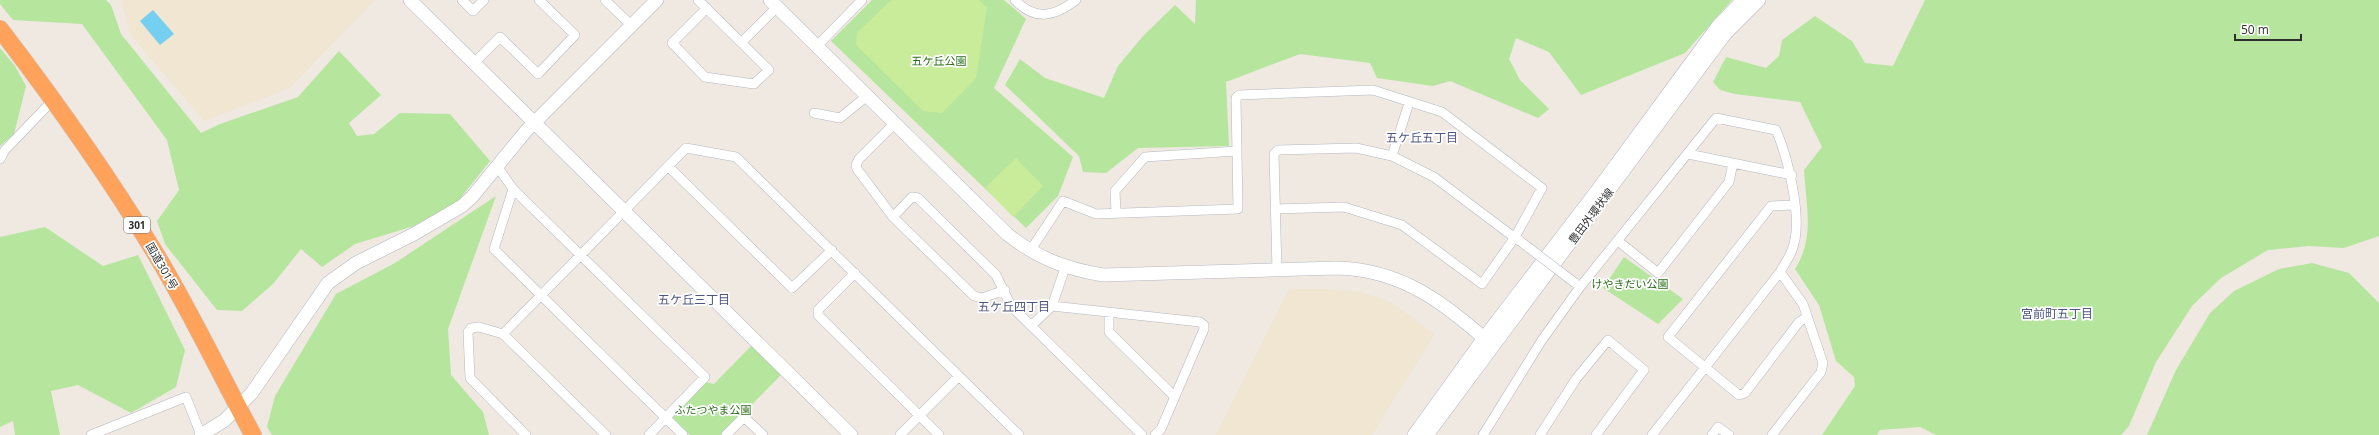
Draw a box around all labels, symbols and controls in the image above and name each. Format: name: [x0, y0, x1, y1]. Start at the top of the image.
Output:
scale bar: [2235, 16, 2301, 42]
text: 50 m: [2241, 21, 2269, 38]
park label: 五ケ丘公園: [912, 53, 967, 68]
district label: 五ケ丘五丁目: [1386, 129, 1458, 146]
street label: 豊田外環状線: [1565, 185, 1616, 247]
road number: 301: [124, 217, 150, 233]
street label: 国道301号: [143, 240, 182, 292]
park label: けやきだい公園: [1592, 276, 1669, 291]
district label: 五ケ丘三丁目: [658, 291, 730, 308]
district label: 五ケ丘四丁目: [978, 298, 1050, 315]
district label: 宮前町五丁目: [2021, 305, 2093, 322]
park label: ふたつやま公園: [675, 402, 752, 417]

